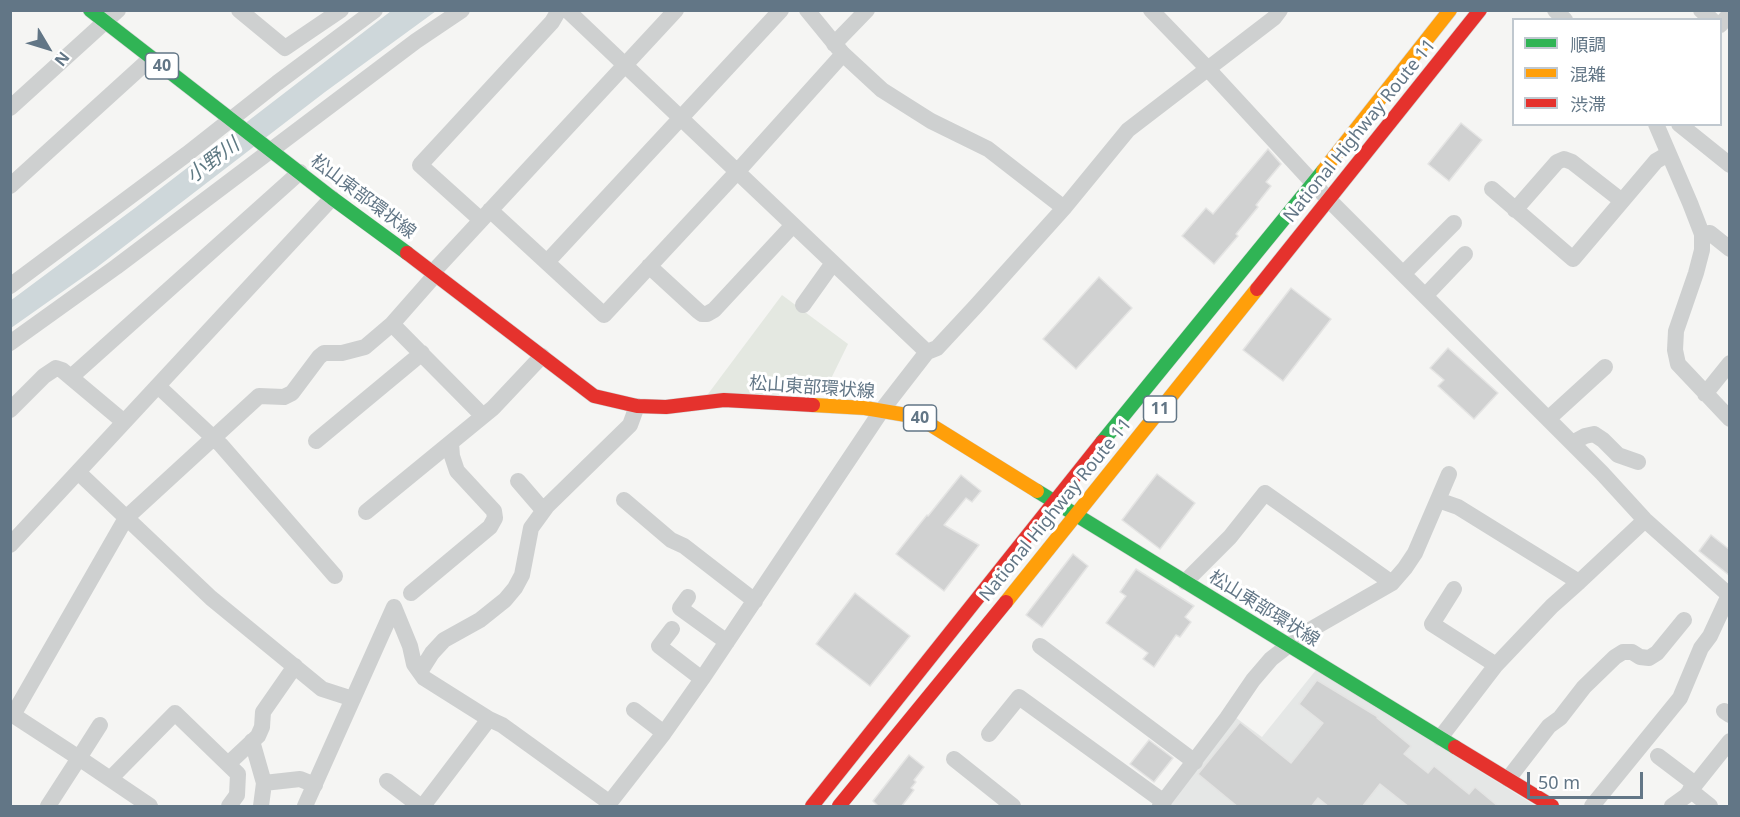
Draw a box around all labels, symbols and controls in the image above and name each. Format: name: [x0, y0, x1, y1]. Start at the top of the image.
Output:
north arrow: [18, 18, 78, 78]
legend: [1512, 18, 1722, 126]
text: 順調: [1570, 32, 1606, 56]
street label: National Highway Route 11: [1279, 35, 1441, 227]
text: N: [50, 47, 75, 71]
road number: 40: [146, 53, 178, 79]
text: 混雑: [1570, 62, 1606, 86]
text: 渋滞: [1570, 92, 1606, 116]
water label: 小野川: [182, 133, 244, 189]
street label: 松山東部環状線: [306, 150, 420, 244]
street label: 松山東部環状線: [748, 373, 876, 403]
road number: 11: [1144, 396, 1176, 422]
road number: 40: [904, 405, 936, 431]
street label: National Highway Route 11: [975, 414, 1137, 606]
street label: 松山東部環状線: [1205, 566, 1323, 652]
scale bar: [1530, 760, 1646, 798]
text: 50 m: [1538, 770, 1580, 794]

